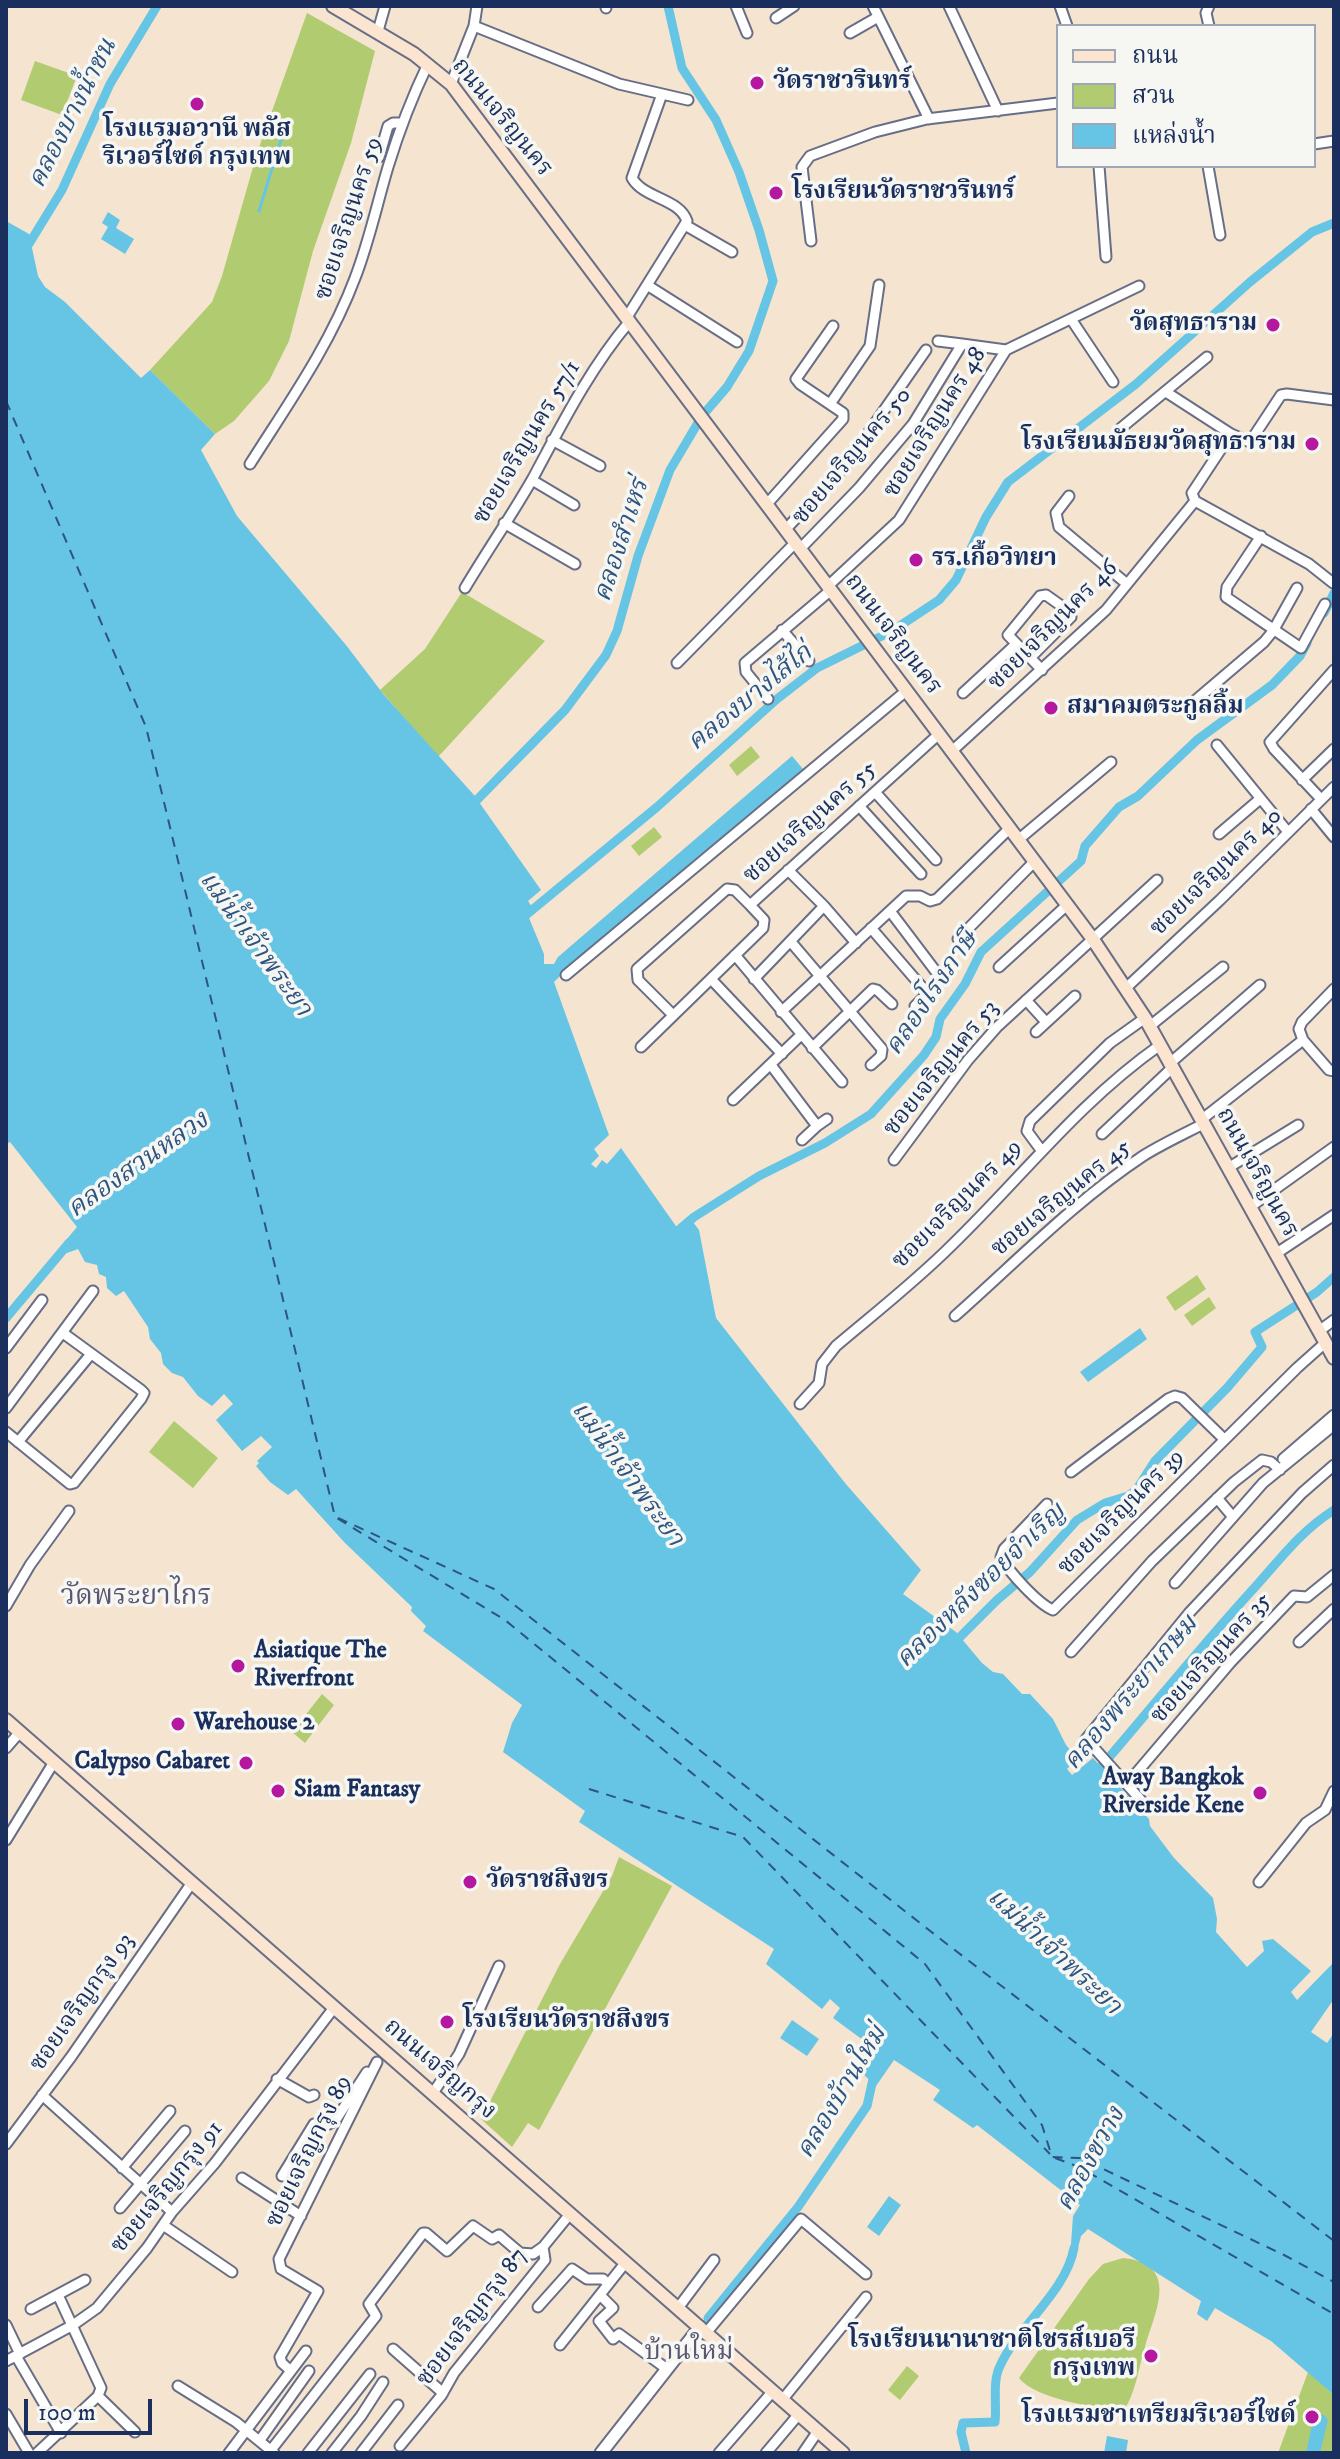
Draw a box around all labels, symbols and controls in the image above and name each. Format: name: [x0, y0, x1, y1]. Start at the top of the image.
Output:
legend: [1056, 24, 1316, 168]
water label: คลองบางน้ำชน: [23, 34, 125, 194]
text: ถนน: [1132, 41, 1178, 71]
street label: ถนนเจริญนคร: [444, 53, 558, 183]
place label: วัดราชวรินทร์: [773, 69, 910, 97]
marker: วัดราชวรินทร์: [748, 74, 766, 92]
text: สวน: [1132, 81, 1175, 111]
marker: โรงแรมอวานี พลัส ริเวอร์ไซด์ กรุงเทพ: [188, 95, 206, 113]
place label: โรงแรมอวานี พลัส ริเวอร์ไซด์ กรุงเทพ: [103, 117, 291, 173]
text: แหล่งน้ำ: [1132, 121, 1216, 151]
street label: ซอยเจริญนคร 59: [310, 134, 390, 304]
place label: โรงเรียนวัดราชวรินทร์: [792, 179, 1014, 207]
marker: โรงเรียนวัดราชวรินทร์: [767, 184, 785, 202]
place label: วัดสุทธาราม: [1130, 311, 1257, 339]
marker: วัดสุทธาราม: [1264, 316, 1282, 334]
street label: ซอยเจริญนคร 48: [878, 343, 994, 503]
street label: ซอยเจริญนคร 57/1: [468, 356, 588, 530]
street label: ซอยเจริญนคร 50: [787, 382, 919, 532]
place label: โรงเรียนมัธยมวัดสุทธาราม: [1022, 430, 1296, 458]
marker: โรงเรียนมัธยมวัดสุทธาราม: [1303, 435, 1321, 453]
water label: คลองสำเหร่: [589, 476, 657, 606]
place label: รร.เกื้อวิทยา: [932, 546, 1057, 574]
marker: รร.เกื้อวิทยา: [907, 551, 925, 569]
street label: ซอยเจริญนคร 46: [983, 555, 1125, 697]
street label: ถนนเจริญนคร: [837, 569, 947, 701]
water label: คลองบางไส้ไก่: [682, 639, 820, 759]
place label: สมาคมตระกูลลิ้ม: [1067, 694, 1244, 722]
marker: สมาคมตระกูลลิ้ม: [1042, 699, 1060, 717]
street label: ซอยเจริญนคร 55: [738, 756, 884, 890]
street label: ซอยเจริญนคร 40: [1145, 803, 1289, 943]
water label: แม่น้ำเจ้าพระยา: [191, 866, 317, 1024]
water label: คลองโรงภาษี: [880, 926, 986, 1062]
street label: ซอยเจริญนคร 53: [878, 995, 1006, 1143]
street label: ถนนเจริญนคร: [1208, 1103, 1304, 1243]
water label: คลองสวนหลวง: [62, 1106, 216, 1226]
street label: ซอยเจริญนคร 49: [887, 1134, 1029, 1276]
street label: ซอยเจริญนคร 45: [986, 1134, 1138, 1264]
water label: แม่น้ำเจ้าพระยา: [563, 1396, 689, 1554]
street label: ซอยเจริญนคร 39: [1053, 1444, 1191, 1582]
water label: คลองหลังซอยจำเริญ: [891, 1498, 1073, 1676]
district label: วัดพระยาไกร: [60, 1581, 212, 1615]
street label: ซอยเจริญนคร 35: [1146, 1587, 1278, 1731]
water label: คลองพระยาเกษม: [1058, 1610, 1206, 1778]
place label: Asiatique The Riverfront: [254, 1638, 387, 1694]
marker: Asiatique The Riverfront: [229, 1657, 247, 1675]
place label: Warehouse 2: [194, 1710, 314, 1738]
marker: Warehouse 2: [169, 1715, 187, 1733]
place label: Calypso Cabaret: [75, 1749, 230, 1777]
marker: Calypso Cabaret: [237, 1754, 255, 1772]
place label: Away Bangkok Riverside Kene: [1102, 1765, 1244, 1821]
place label: Siam Fantasy: [294, 1777, 420, 1805]
marker: Siam Fantasy: [269, 1782, 287, 1800]
marker: Away Bangkok Riverside Kene: [1251, 1784, 1269, 1802]
place label: วัดราชสิงขร: [486, 1868, 608, 1896]
marker: วัดราชสิงขร: [461, 1873, 479, 1891]
water label: แม่น้ำเจ้าพระยา: [980, 1883, 1126, 2023]
street label: ซอยเจริญกรุง 93: [25, 1928, 141, 2078]
place label: โรงเรียนวัดราชสิงขร: [463, 2008, 670, 2036]
street label: ถนนเจริญกรุง: [377, 2013, 501, 2127]
marker: โรงเรียนวัดราชสิงขร: [438, 2013, 456, 2031]
water label: คลองบ้านใหม่: [791, 2021, 895, 2165]
street label: ซอยเจริญกรุง 89: [261, 2071, 359, 2233]
water label: คลองขวาง: [1051, 2103, 1133, 2217]
street label: ซอยเจริญกรุง 91: [106, 2116, 230, 2260]
street label: ซอยเจริญกรุง 87: [412, 2243, 534, 2393]
place label: โรงเรียนนานาชาติโชรส์เบอรี กรุงเทพ: [849, 2328, 1135, 2384]
district label: บ้านใหม่: [645, 2338, 733, 2370]
marker: โรงเรียนนานาชาติโชรส์เบอรี กรุงเทพ: [1142, 2347, 1160, 2365]
scale bar: [28, 2383, 156, 2433]
text: 100 m: [38, 2398, 96, 2428]
place label: โรงแรมชาเทรียมริเวอร์ไซด์: [1022, 2403, 1296, 2431]
marker: โรงแรมชาเทรียมริเวอร์ไซด์: [1303, 2408, 1321, 2426]

